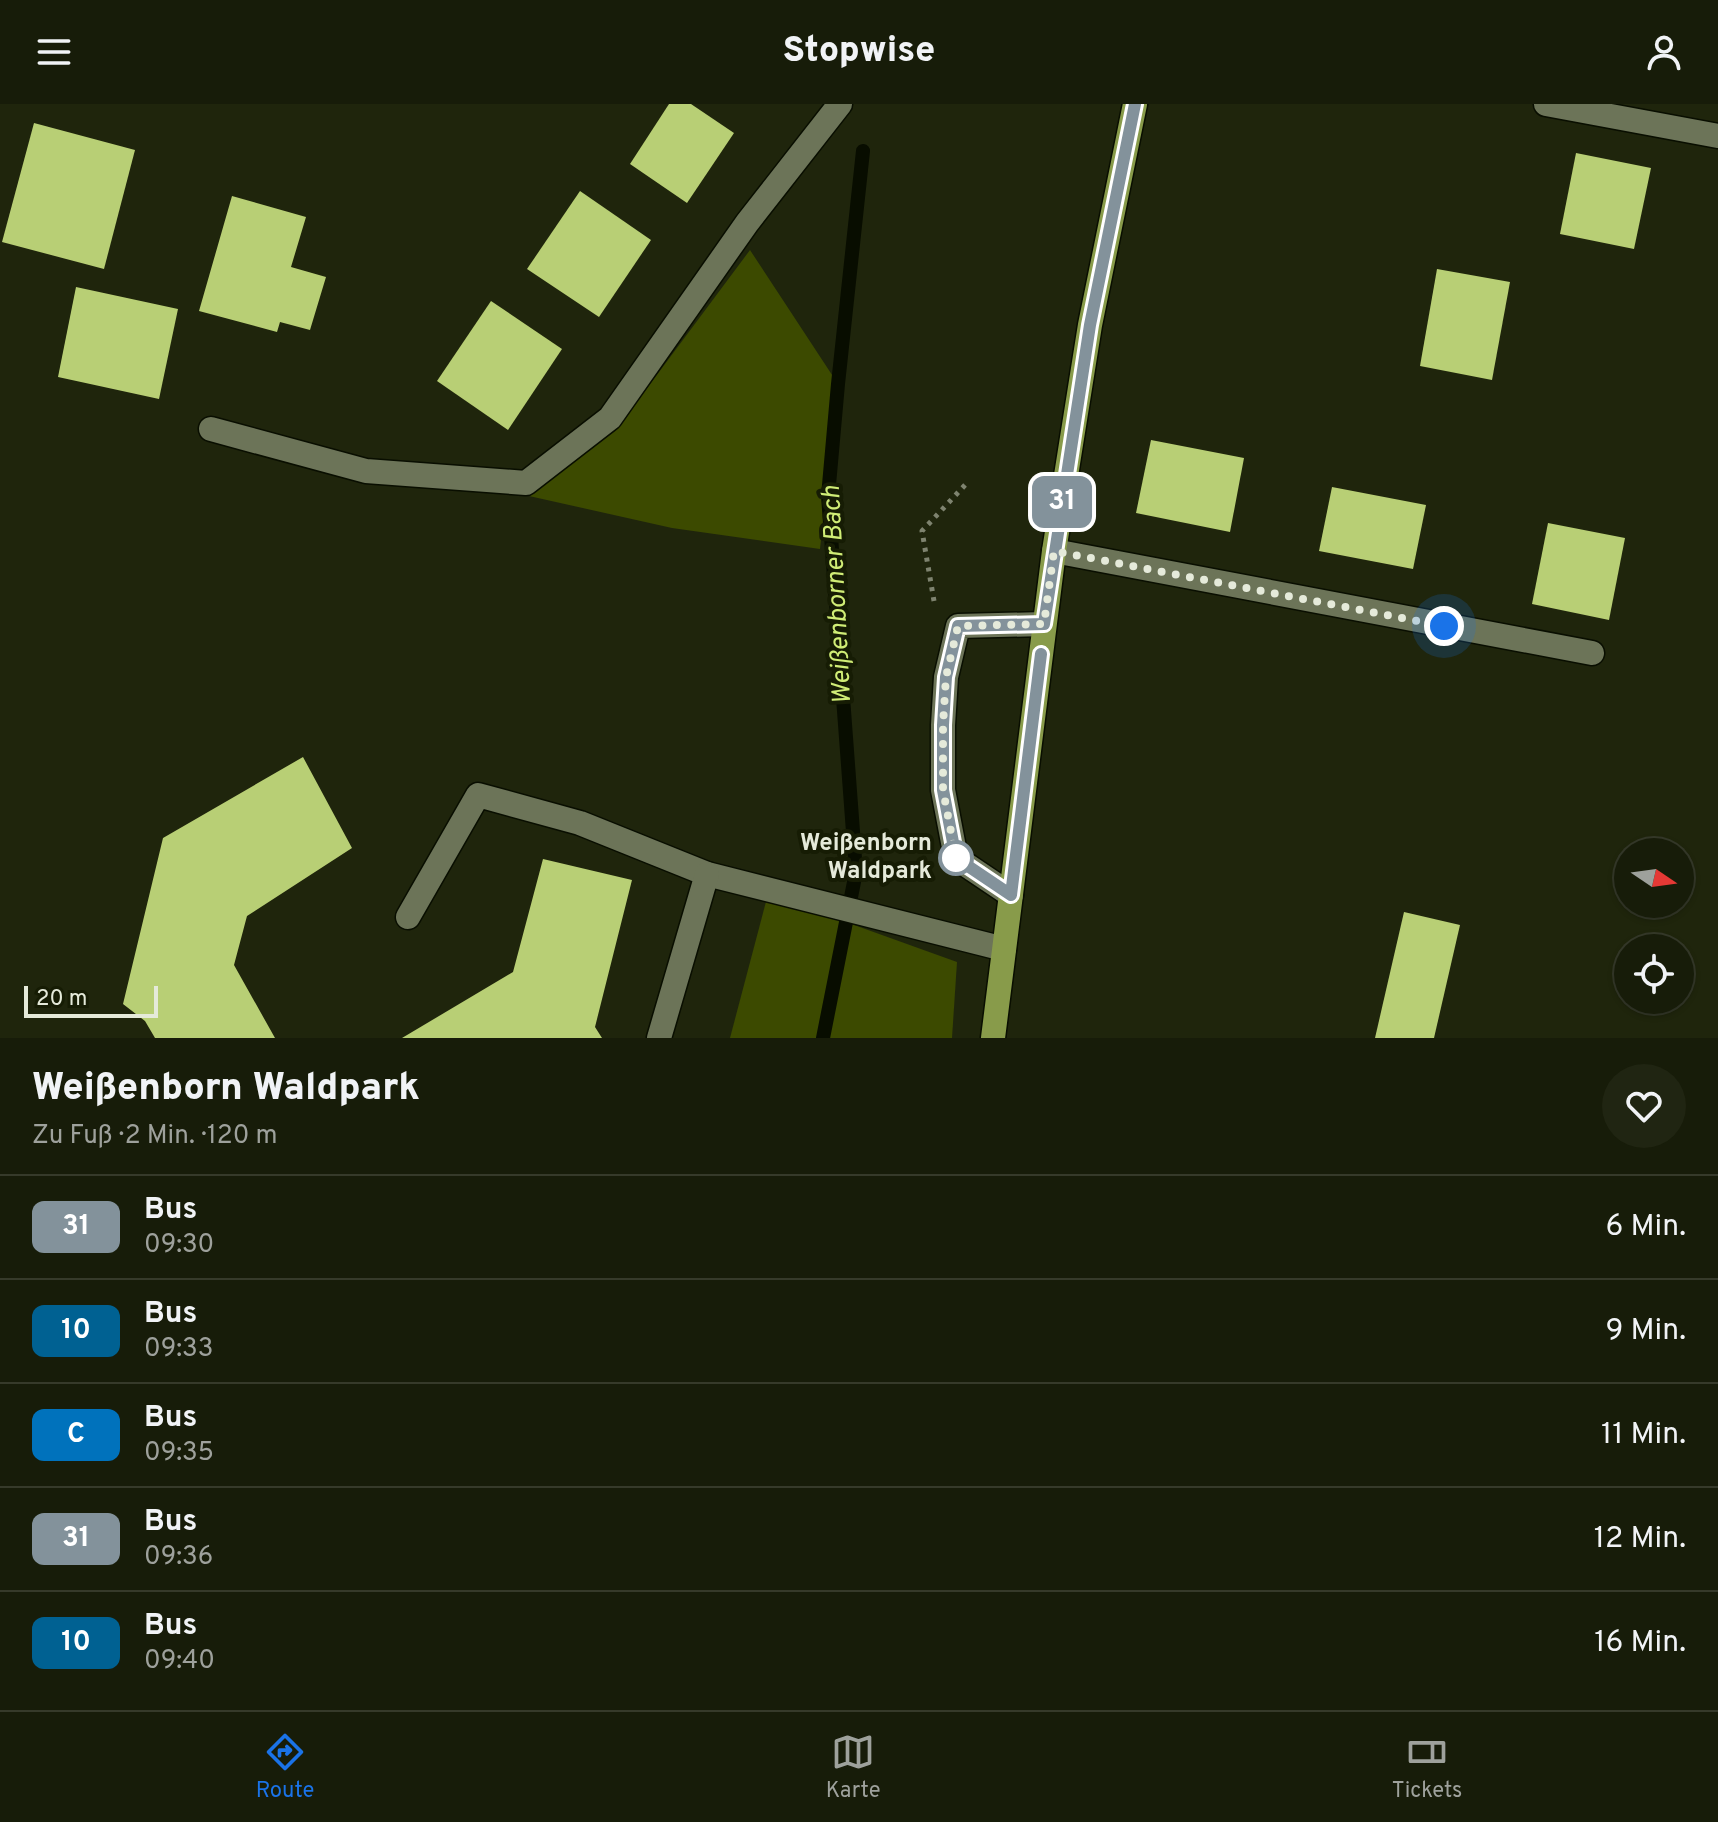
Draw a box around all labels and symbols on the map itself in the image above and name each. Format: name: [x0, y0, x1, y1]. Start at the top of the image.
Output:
line badge: 31: [1026, 476, 1098, 528]
water label: Weißenborner Bach: [816, 485, 860, 705]
your location: [1424, 606, 1464, 646]
place label: Weißenborn Waldpark: [800, 829, 932, 887]
north arrow: [1614, 838, 1694, 918]
marker: Weißenborn Waldpark: [939, 841, 973, 875]
scale bar: [24, 982, 158, 1018]

